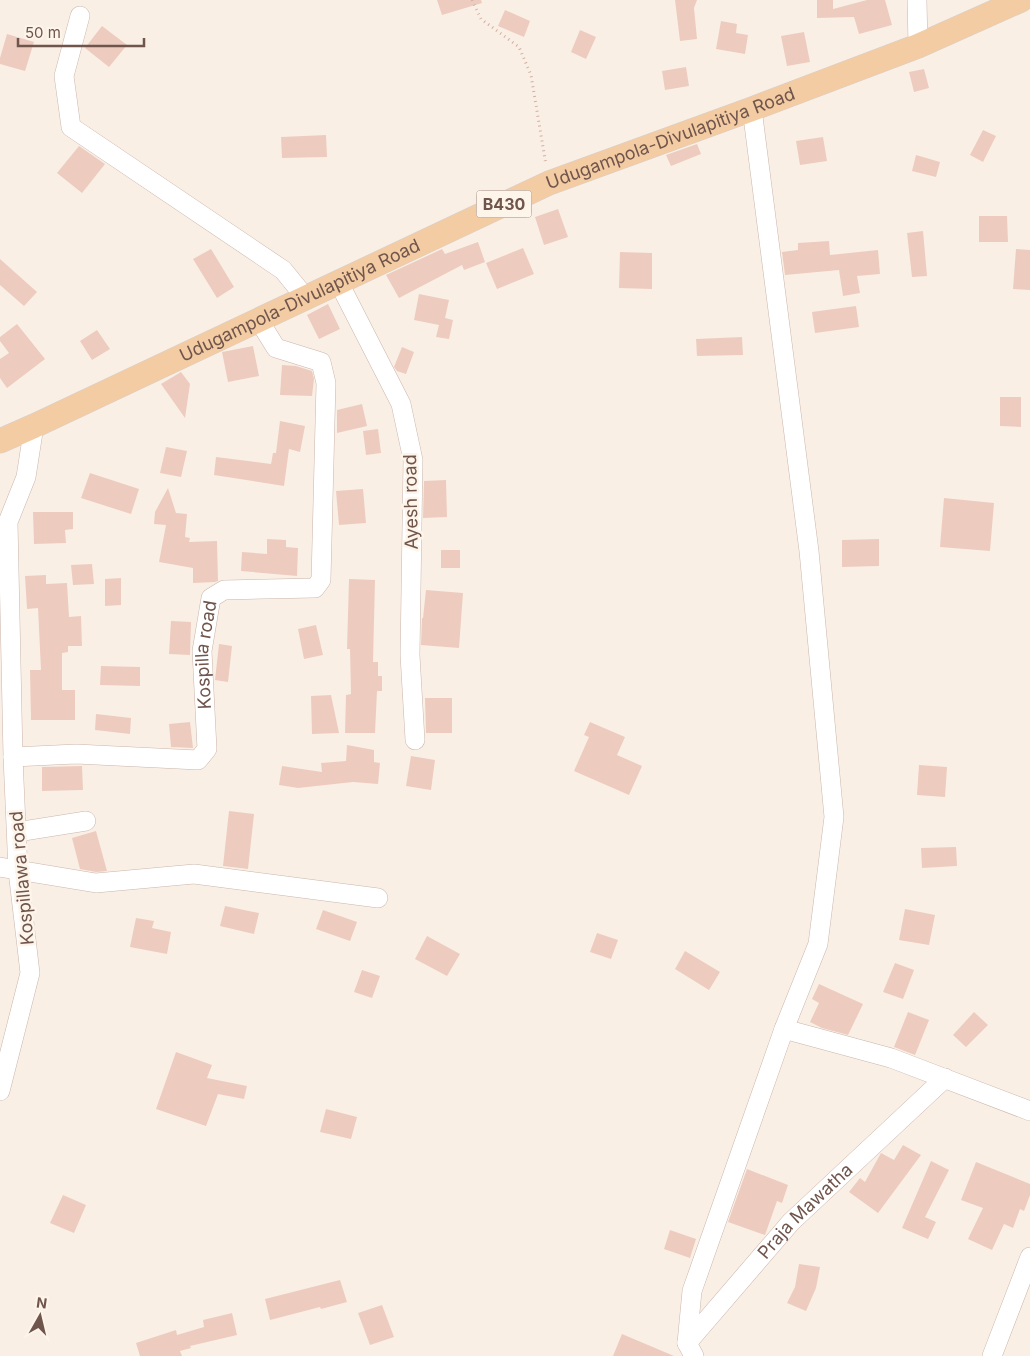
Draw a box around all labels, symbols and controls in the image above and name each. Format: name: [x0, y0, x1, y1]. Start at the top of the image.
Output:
scale bar: [18, 15, 144, 47]
text: 50 m: [25, 23, 61, 42]
street label: Udugampola-Divulapitiya Road: [543, 83, 798, 193]
road number: B430: [476, 190, 532, 218]
street label: Udugampola-Divulapitiya Road: [176, 234, 423, 366]
street label: Ayesh road: [399, 454, 422, 550]
street label: Kospilla road: [191, 599, 220, 710]
street label: Kospillawa road: [5, 810, 38, 946]
street label: Praja Mawatha: [753, 1159, 857, 1263]
north arrow: [15, 1291, 65, 1341]
text: N: [35, 1293, 48, 1312]

